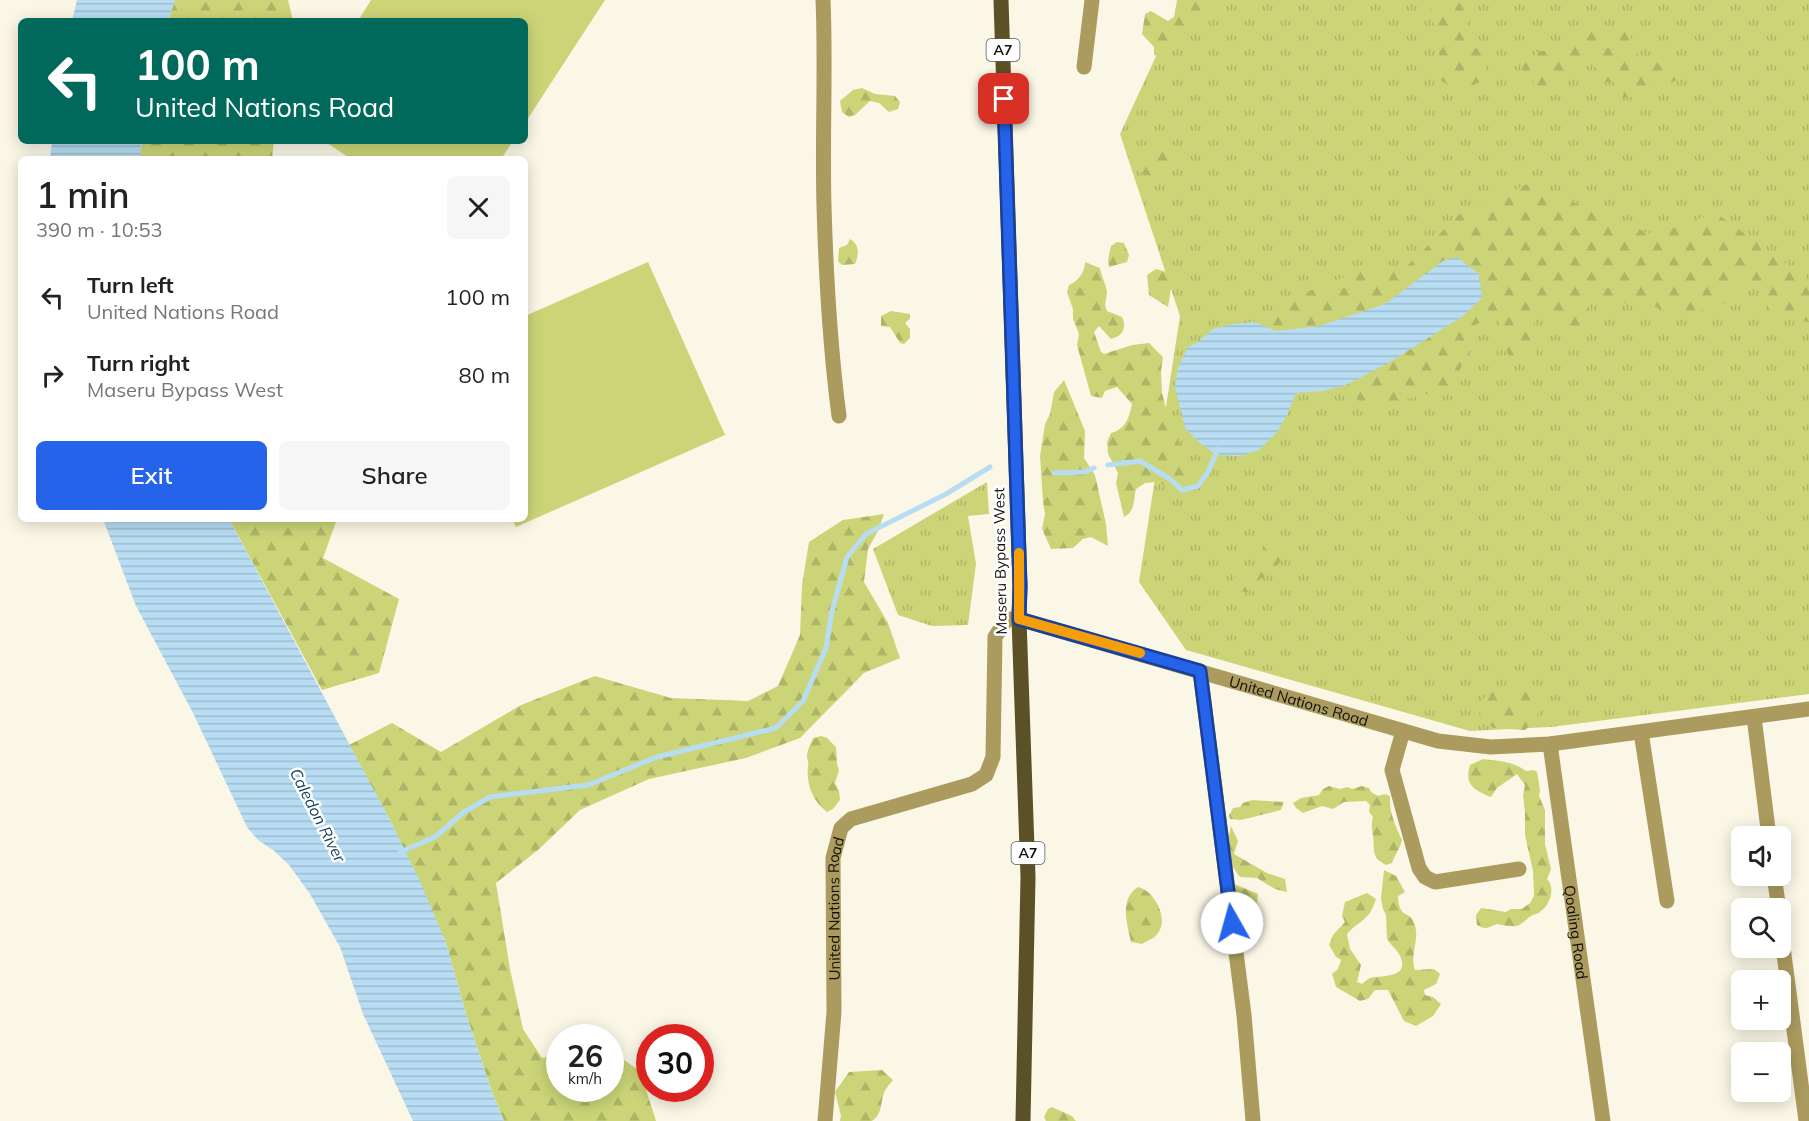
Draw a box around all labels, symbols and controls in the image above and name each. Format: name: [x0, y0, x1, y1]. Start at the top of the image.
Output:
text: 100 m: [135, 38, 260, 91]
road number: A7: [986, 39, 1020, 61]
icon: left: [36, 42, 114, 120]
pin: [978, 73, 1029, 124]
icon: arrive: [987, 82, 1020, 115]
text: United Nations Road: [135, 90, 394, 124]
text: 1 min: [36, 172, 130, 217]
button: close: [447, 176, 510, 239]
text: 390 m · 10:53: [36, 217, 162, 242]
text: Turn left: [87, 271, 174, 299]
icon: left: [36, 281, 69, 314]
text: 100 m: [445, 283, 510, 311]
text: United Nations Road: [87, 299, 279, 324]
text: Turn right: [87, 349, 190, 377]
icon: right: [36, 359, 69, 392]
text: 80 m: [459, 361, 510, 389]
text: Maseru Bypass West: [87, 377, 283, 402]
button: Exit: [36, 441, 267, 510]
button: Share: [279, 441, 510, 510]
street label: Maseru Bypass West: [989, 487, 1011, 635]
street label: United Nations Road: [1227, 671, 1371, 730]
water label: Caledon River: [286, 765, 351, 866]
map controls: [1731, 826, 1791, 1102]
button: sound: [1731, 826, 1791, 886]
street label: United Nations Road: [823, 835, 848, 981]
road number: A7: [1012, 842, 1044, 864]
street label: Qoaling Road: [1560, 884, 1592, 980]
position arrow: [1200, 891, 1264, 955]
button: search: [1731, 898, 1791, 958]
button: +: [1731, 970, 1791, 1030]
speed limit sign: 30: [636, 1024, 714, 1102]
text: 26: [567, 1037, 603, 1075]
button: −: [1731, 1042, 1791, 1102]
text: km/h: [568, 1069, 602, 1088]

